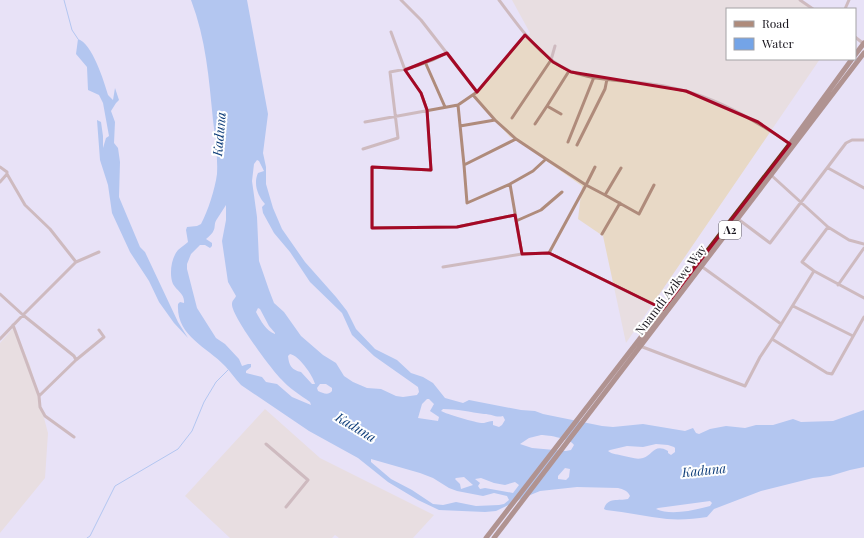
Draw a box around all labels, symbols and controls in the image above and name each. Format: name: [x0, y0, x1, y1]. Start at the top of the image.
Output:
legend: [726, 8, 856, 60]
text: Road: [762, 15, 789, 31]
text: Water: [761, 35, 795, 51]
water label: Kaduna: [208, 111, 229, 158]
road number: A2: [719, 221, 741, 239]
street label: Nnamdi Azikwe Way: [631, 241, 709, 338]
water label: Kaduna: [332, 407, 380, 445]
water label: Kaduna: [680, 459, 727, 480]

